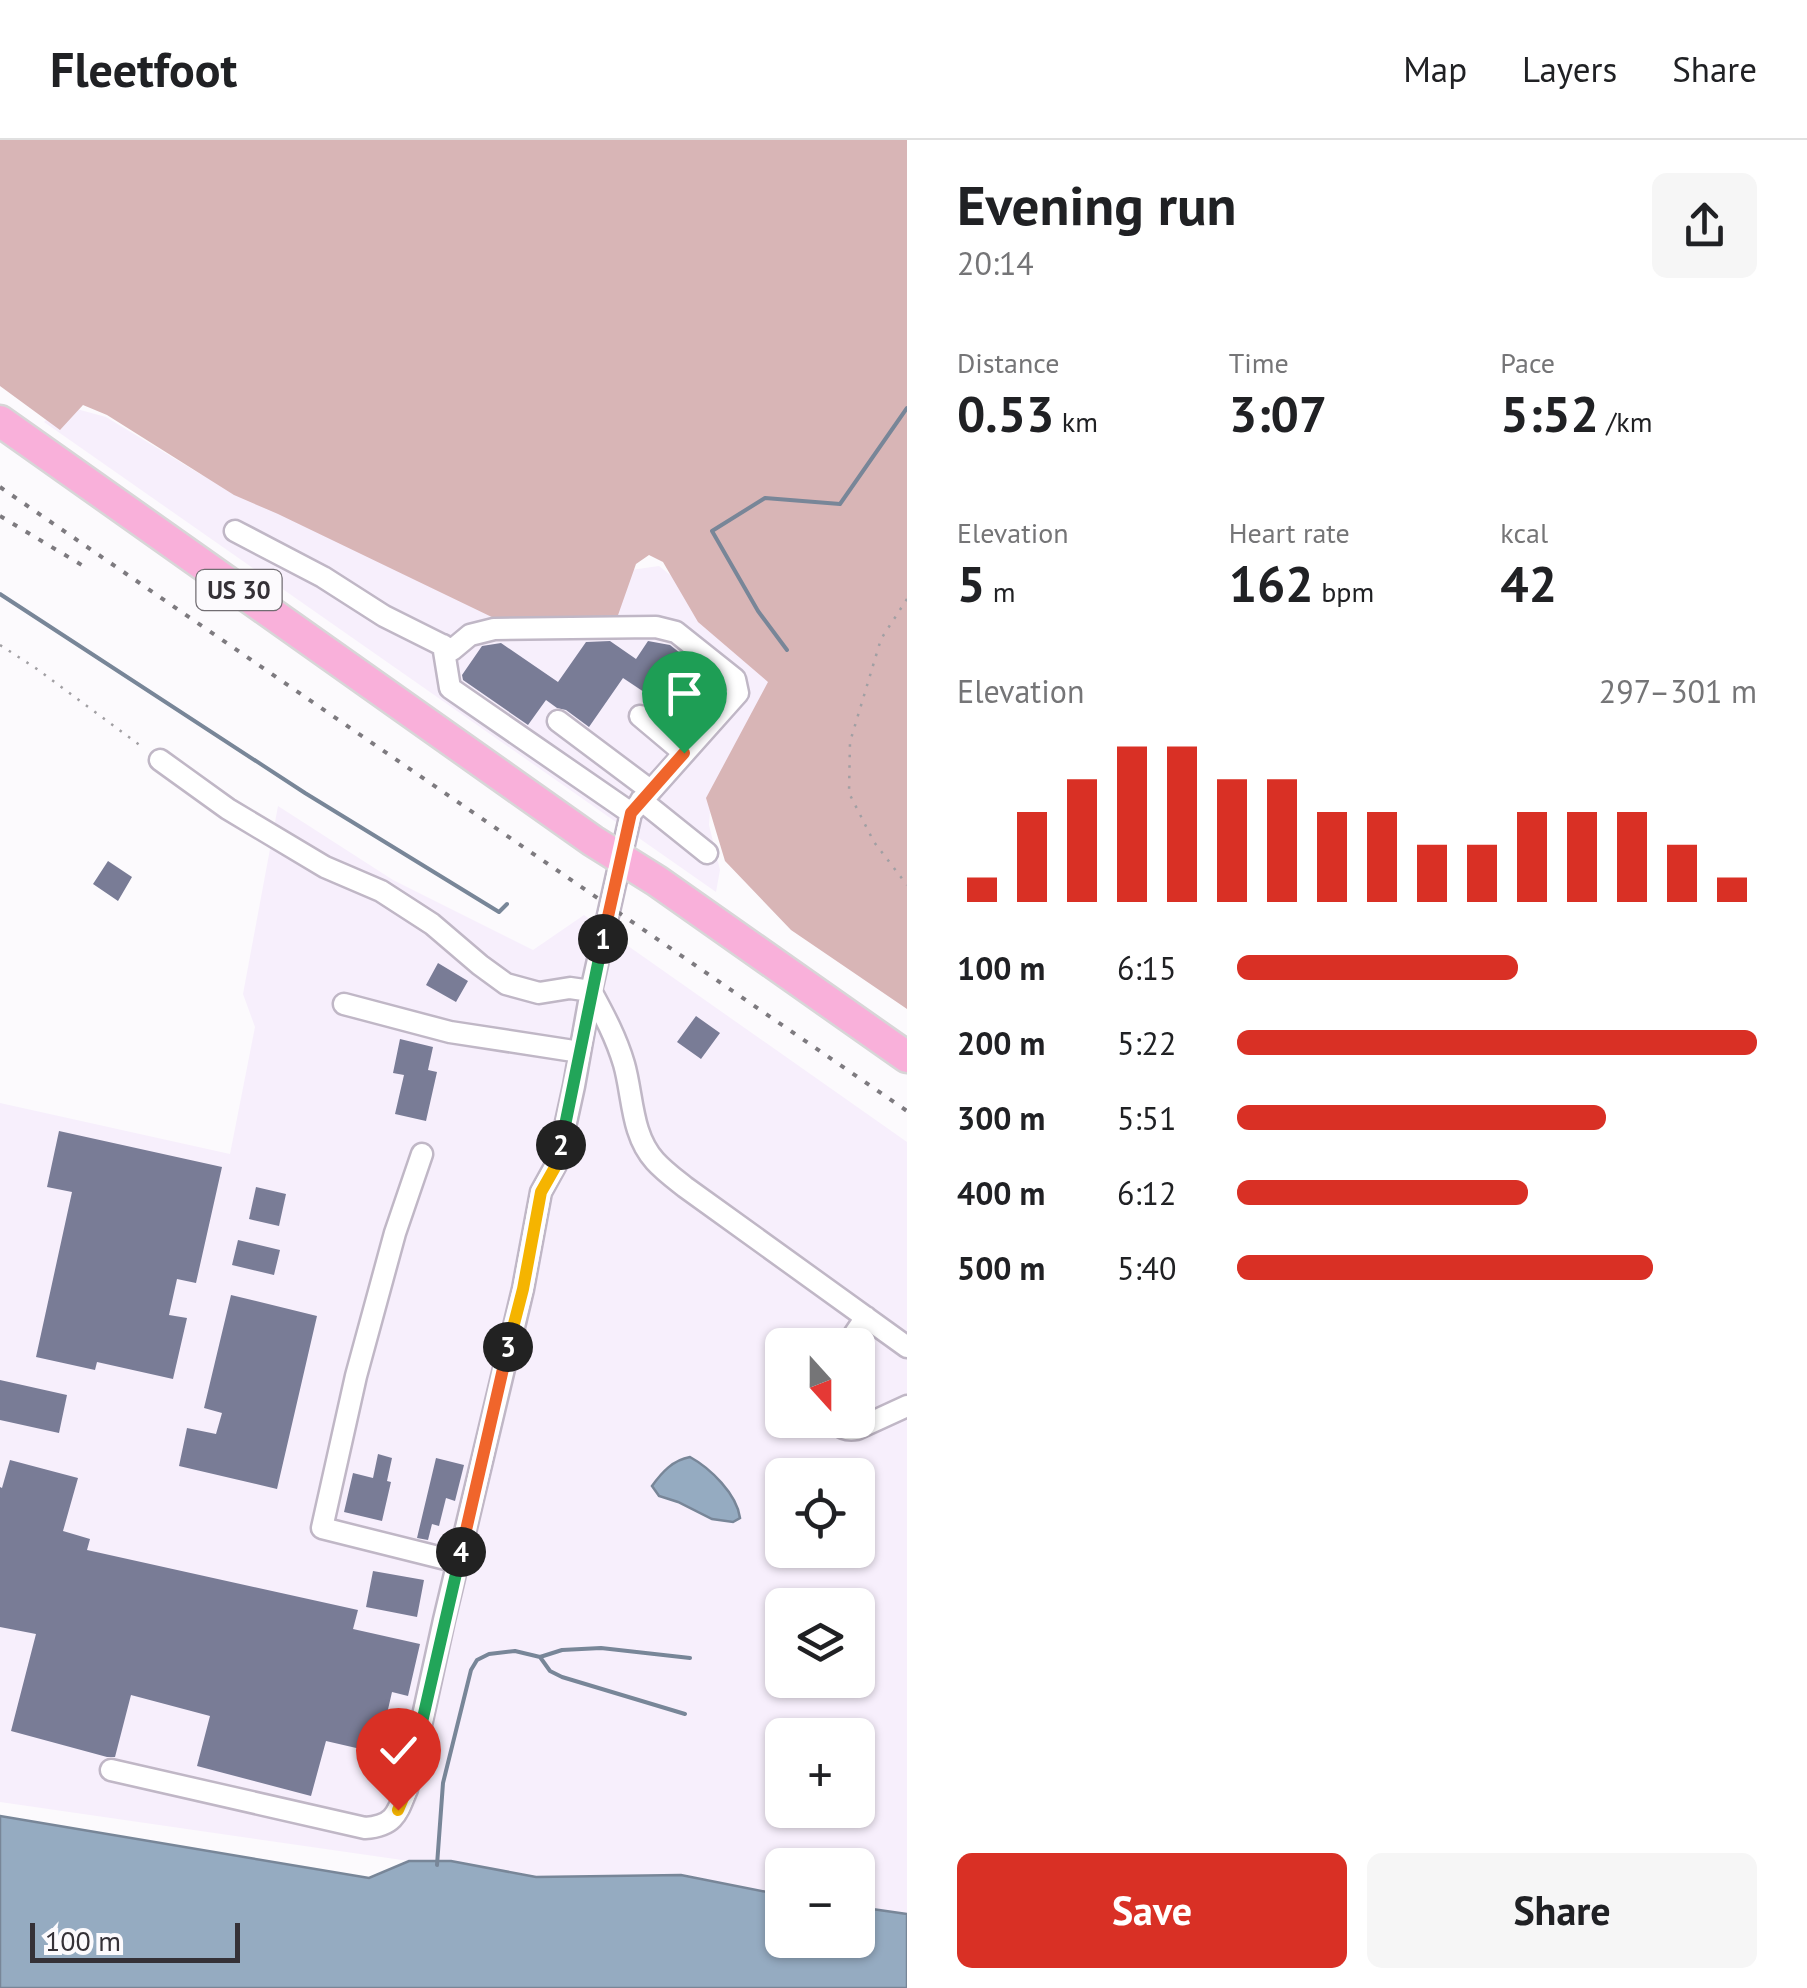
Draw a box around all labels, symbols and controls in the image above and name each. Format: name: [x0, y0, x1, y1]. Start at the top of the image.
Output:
text: Fleetfoot: [50, 38, 237, 100]
text: Map: [1403, 46, 1467, 92]
text: Layers: [1522, 46, 1617, 92]
text: Share: [1672, 46, 1757, 92]
text: Evening run: [957, 169, 1237, 240]
button: share: [1652, 173, 1757, 278]
text: 20:14: [957, 242, 1034, 284]
text: Distance: [957, 344, 1060, 381]
text: Time: [1229, 344, 1289, 381]
text: Pace: [1500, 344, 1555, 381]
text: 0.53: [957, 381, 1054, 446]
text: 3:07: [1229, 381, 1327, 446]
text: 5:52: [1500, 381, 1599, 446]
text: km: [1054, 403, 1098, 440]
text: /km: [1599, 403, 1652, 440]
text: Elevation: [957, 514, 1069, 551]
text: Heart rate: [1229, 514, 1350, 551]
text: kcal: [1500, 514, 1548, 551]
text: 5: [957, 551, 985, 616]
text: 162: [1229, 551, 1314, 616]
text: 42: [1500, 551, 1557, 616]
road number: US 30: [196, 570, 282, 610]
text: m: [985, 573, 1016, 610]
text: bpm: [1314, 573, 1374, 610]
pin: [642, 651, 727, 754]
icon: arrive: [657, 666, 712, 721]
text: Elevation: [957, 670, 1084, 712]
text: 297–301 m: [1599, 670, 1757, 712]
pin: 1: [578, 914, 628, 964]
text: 1: [595, 920, 611, 957]
text: 100 m: [957, 947, 1045, 989]
text: 6:15: [1117, 947, 1176, 989]
text: 200 m: [957, 1022, 1045, 1064]
text: 5:22: [1117, 1022, 1176, 1064]
text: 300 m: [957, 1097, 1045, 1139]
text: 5:51: [1117, 1097, 1176, 1139]
pin: 2: [536, 1120, 586, 1170]
text: 2: [553, 1126, 569, 1163]
text: 400 m: [957, 1172, 1045, 1214]
text: 6:12: [1117, 1172, 1176, 1214]
text: 500 m: [957, 1247, 1045, 1289]
text: 5:40: [1117, 1247, 1176, 1289]
pin: 3: [483, 1322, 533, 1372]
text: 3: [500, 1328, 516, 1365]
north arrow: [765, 1328, 875, 1438]
map controls: [765, 1328, 875, 1958]
button: locate: [765, 1458, 875, 1568]
pin: 4: [436, 1527, 486, 1577]
text: 4: [453, 1533, 469, 1570]
button: layers: [765, 1588, 875, 1698]
pin: [356, 1708, 441, 1811]
button: +: [765, 1718, 875, 1828]
icon: check: [371, 1723, 426, 1778]
button: −: [765, 1848, 875, 1958]
button: Save: [957, 1853, 1347, 1968]
button: Share: [1367, 1853, 1757, 1968]
scale bar: [30, 1918, 240, 1962]
text: 100 m: [45, 1922, 121, 1959]

